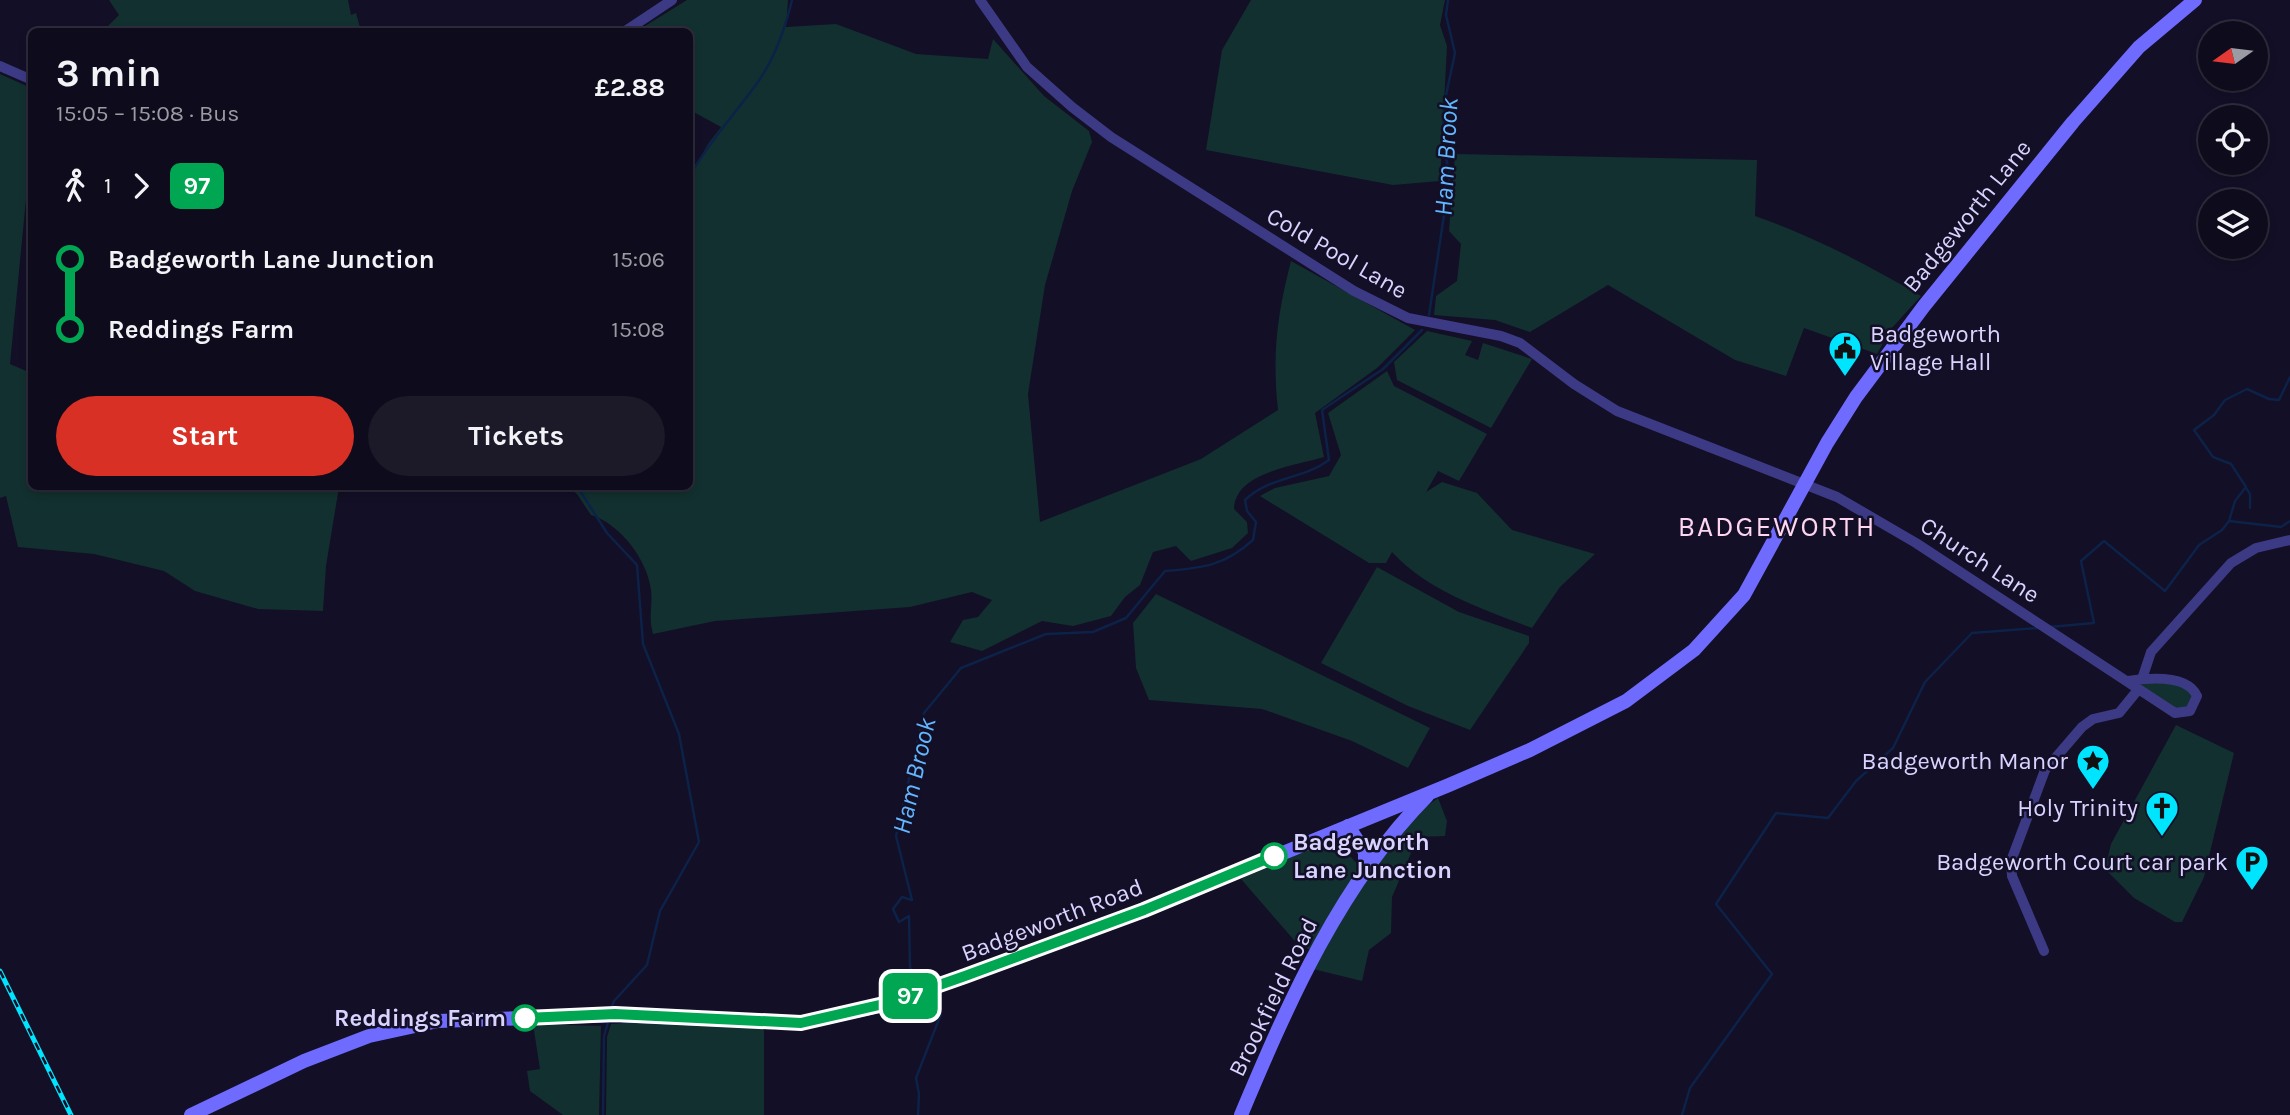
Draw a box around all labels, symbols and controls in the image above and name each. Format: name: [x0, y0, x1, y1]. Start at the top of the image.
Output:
north arrow: [2198, 21, 2268, 91]
map controls: [2198, 21, 2268, 259]
text: 3 min: [56, 51, 161, 96]
text: £2.88: [594, 72, 665, 103]
water label: Ham Brook: [1427, 96, 1465, 217]
text: 15:05 – 15:08 · Bus: [56, 100, 239, 127]
button: locate: [2198, 105, 2268, 175]
street label: Badgeworth Lane: [1897, 134, 2037, 298]
icon: walk: [56, 167, 94, 205]
icon: forward: [122, 167, 160, 205]
text: 1: [104, 172, 112, 199]
text: 97: [184, 172, 210, 200]
button: layers: [2198, 189, 2268, 259]
street label: Cold Pool Lane: [1262, 201, 1412, 305]
text: Badgeworth Lane Junction: [108, 244, 435, 275]
text: 15:06: [612, 246, 665, 273]
text: Reddings Farm: [108, 314, 294, 345]
text: 15:08: [611, 316, 665, 343]
place label: Badgeworth Village Hall: [1870, 320, 2001, 376]
public building icon: Badgeworth Village Hall: [1826, 329, 1864, 378]
button: Start: [56, 396, 354, 476]
button: Tickets: [368, 396, 665, 476]
district label: BADGEWORTH: [1678, 510, 1876, 543]
street label: Church Lane: [1915, 511, 2045, 609]
water label: Ham Brook: [886, 714, 943, 837]
place icon: Badgeworth Manor: [2074, 742, 2112, 791]
place label: Badgeworth Manor: [1862, 747, 2068, 775]
church icon: Holy Trinity: [2143, 789, 2181, 838]
place label: Holy Trinity: [2017, 794, 2138, 822]
place label: Badgeworth Lane Junction: [1293, 828, 1452, 884]
marker: Badgeworth Lane Junction: [1261, 843, 1287, 869]
parking icon: Badgeworth Court car park: [2233, 843, 2271, 892]
place label: Badgeworth Court car park: [1936, 848, 2228, 876]
street label: Badgeworth Road: [957, 873, 1147, 967]
street label: Brookfield Road: [1223, 913, 1323, 1081]
line badge: 97: [878, 973, 942, 1019]
text: 97: [897, 982, 923, 1010]
place label: Reddings Farm: [334, 1004, 506, 1032]
marker: Reddings Farm: [512, 1005, 538, 1031]

